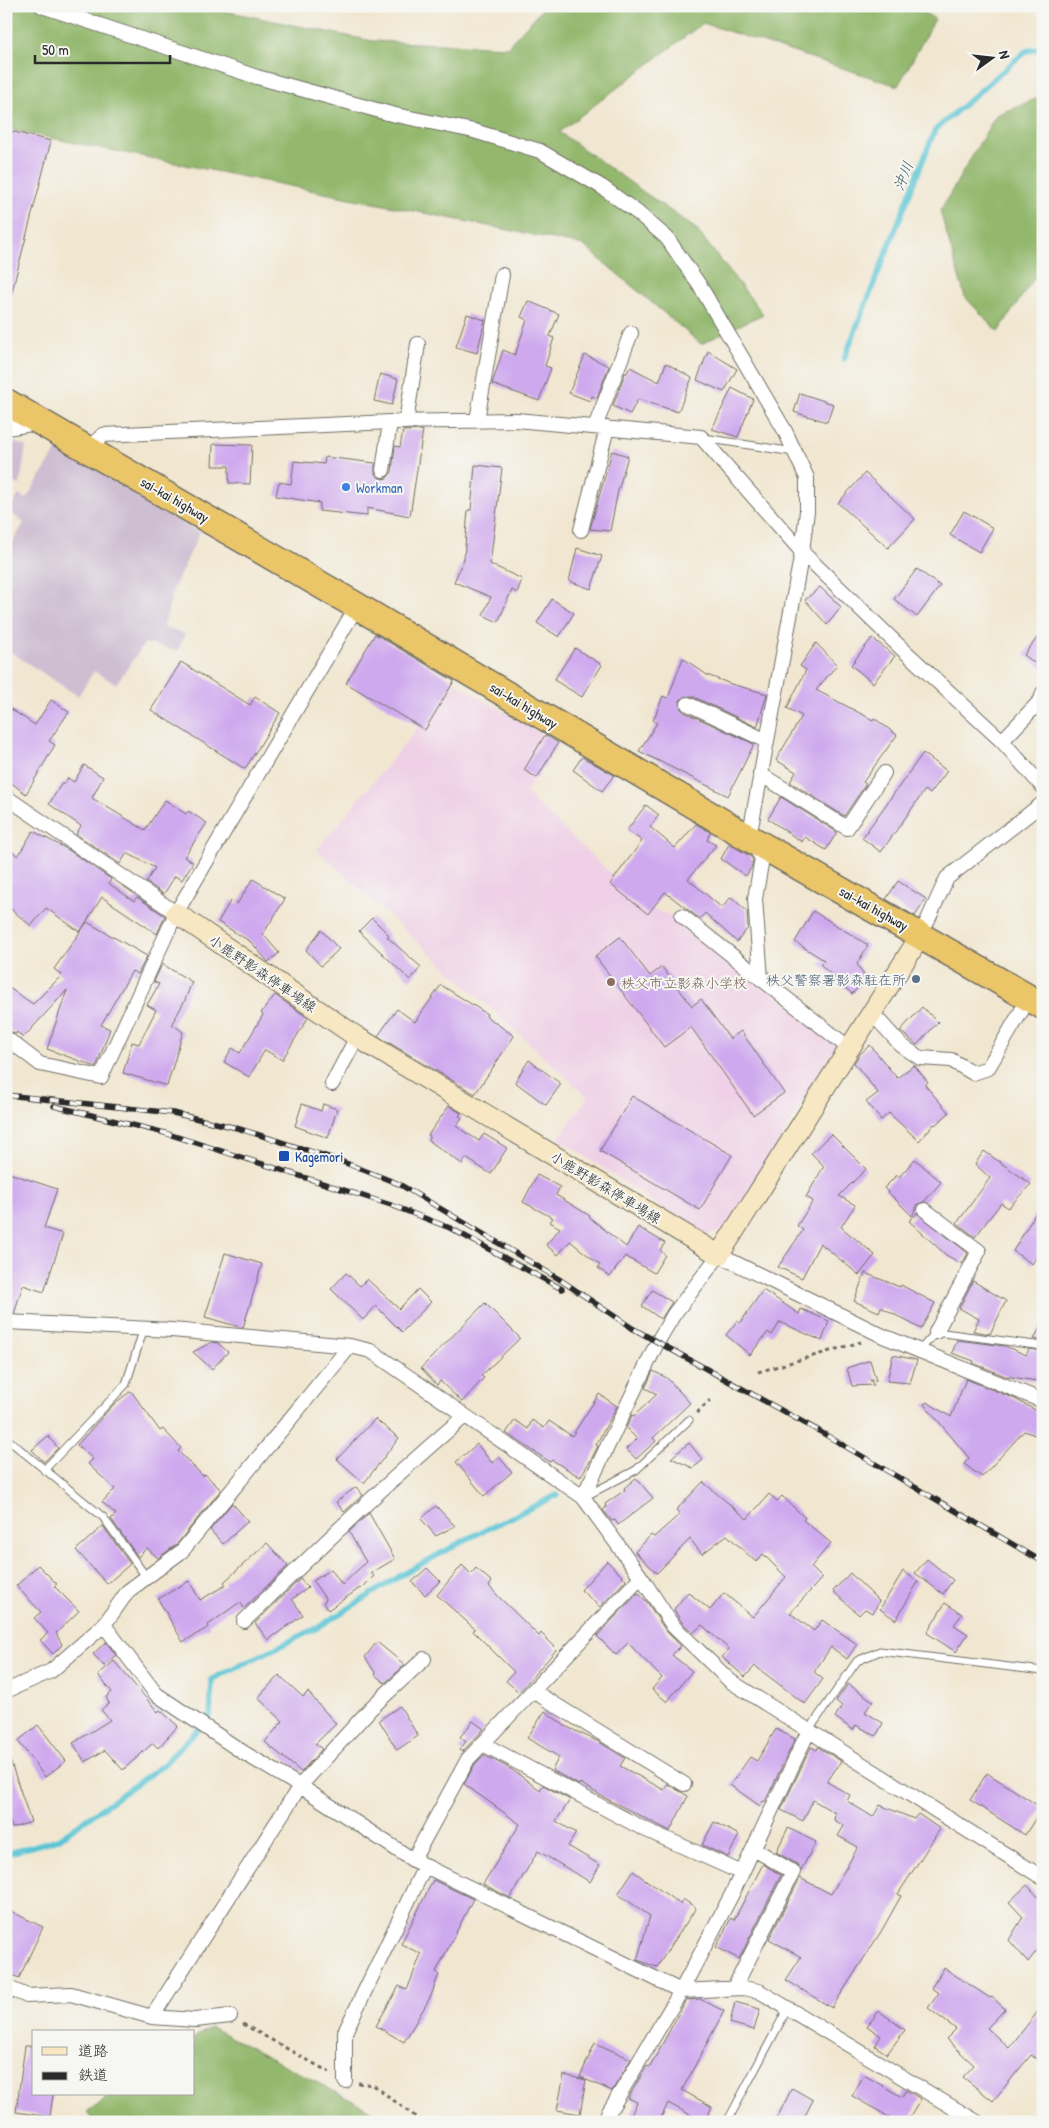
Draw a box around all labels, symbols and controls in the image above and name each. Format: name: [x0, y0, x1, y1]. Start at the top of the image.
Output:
scale bar: [35, 32, 170, 64]
north arrow: [966, 32, 1016, 82]
text: 50 m: [42, 39, 69, 60]
text: N: [995, 48, 1015, 61]
water label: 沖川: [888, 158, 918, 194]
street label: sai-kai highway: [137, 472, 213, 527]
place label: Workman: [356, 478, 403, 497]
marker: Workman: [340, 481, 352, 493]
street label: sai-kai highway: [486, 677, 562, 734]
street label: sai-kai highway: [836, 881, 912, 936]
street label: 小鹿野影森停車場線: [205, 930, 321, 1016]
place label: 秩父警察署影森駐在所: [766, 970, 906, 989]
place label: 秩父市立影森小学校: [621, 973, 747, 992]
marker: 秩父警察署影森駐在所: [910, 973, 922, 985]
marker: 秩父市立影森小学校: [605, 976, 617, 988]
street label: 小鹿野影森停車場線: [547, 1146, 665, 1228]
place label: Kagemori: [295, 1147, 343, 1167]
marker: Kagemori: [277, 1149, 291, 1163]
legend: [32, 2030, 195, 2096]
text: 道路: [78, 2040, 108, 2061]
text: 鉄道: [78, 2064, 108, 2085]

